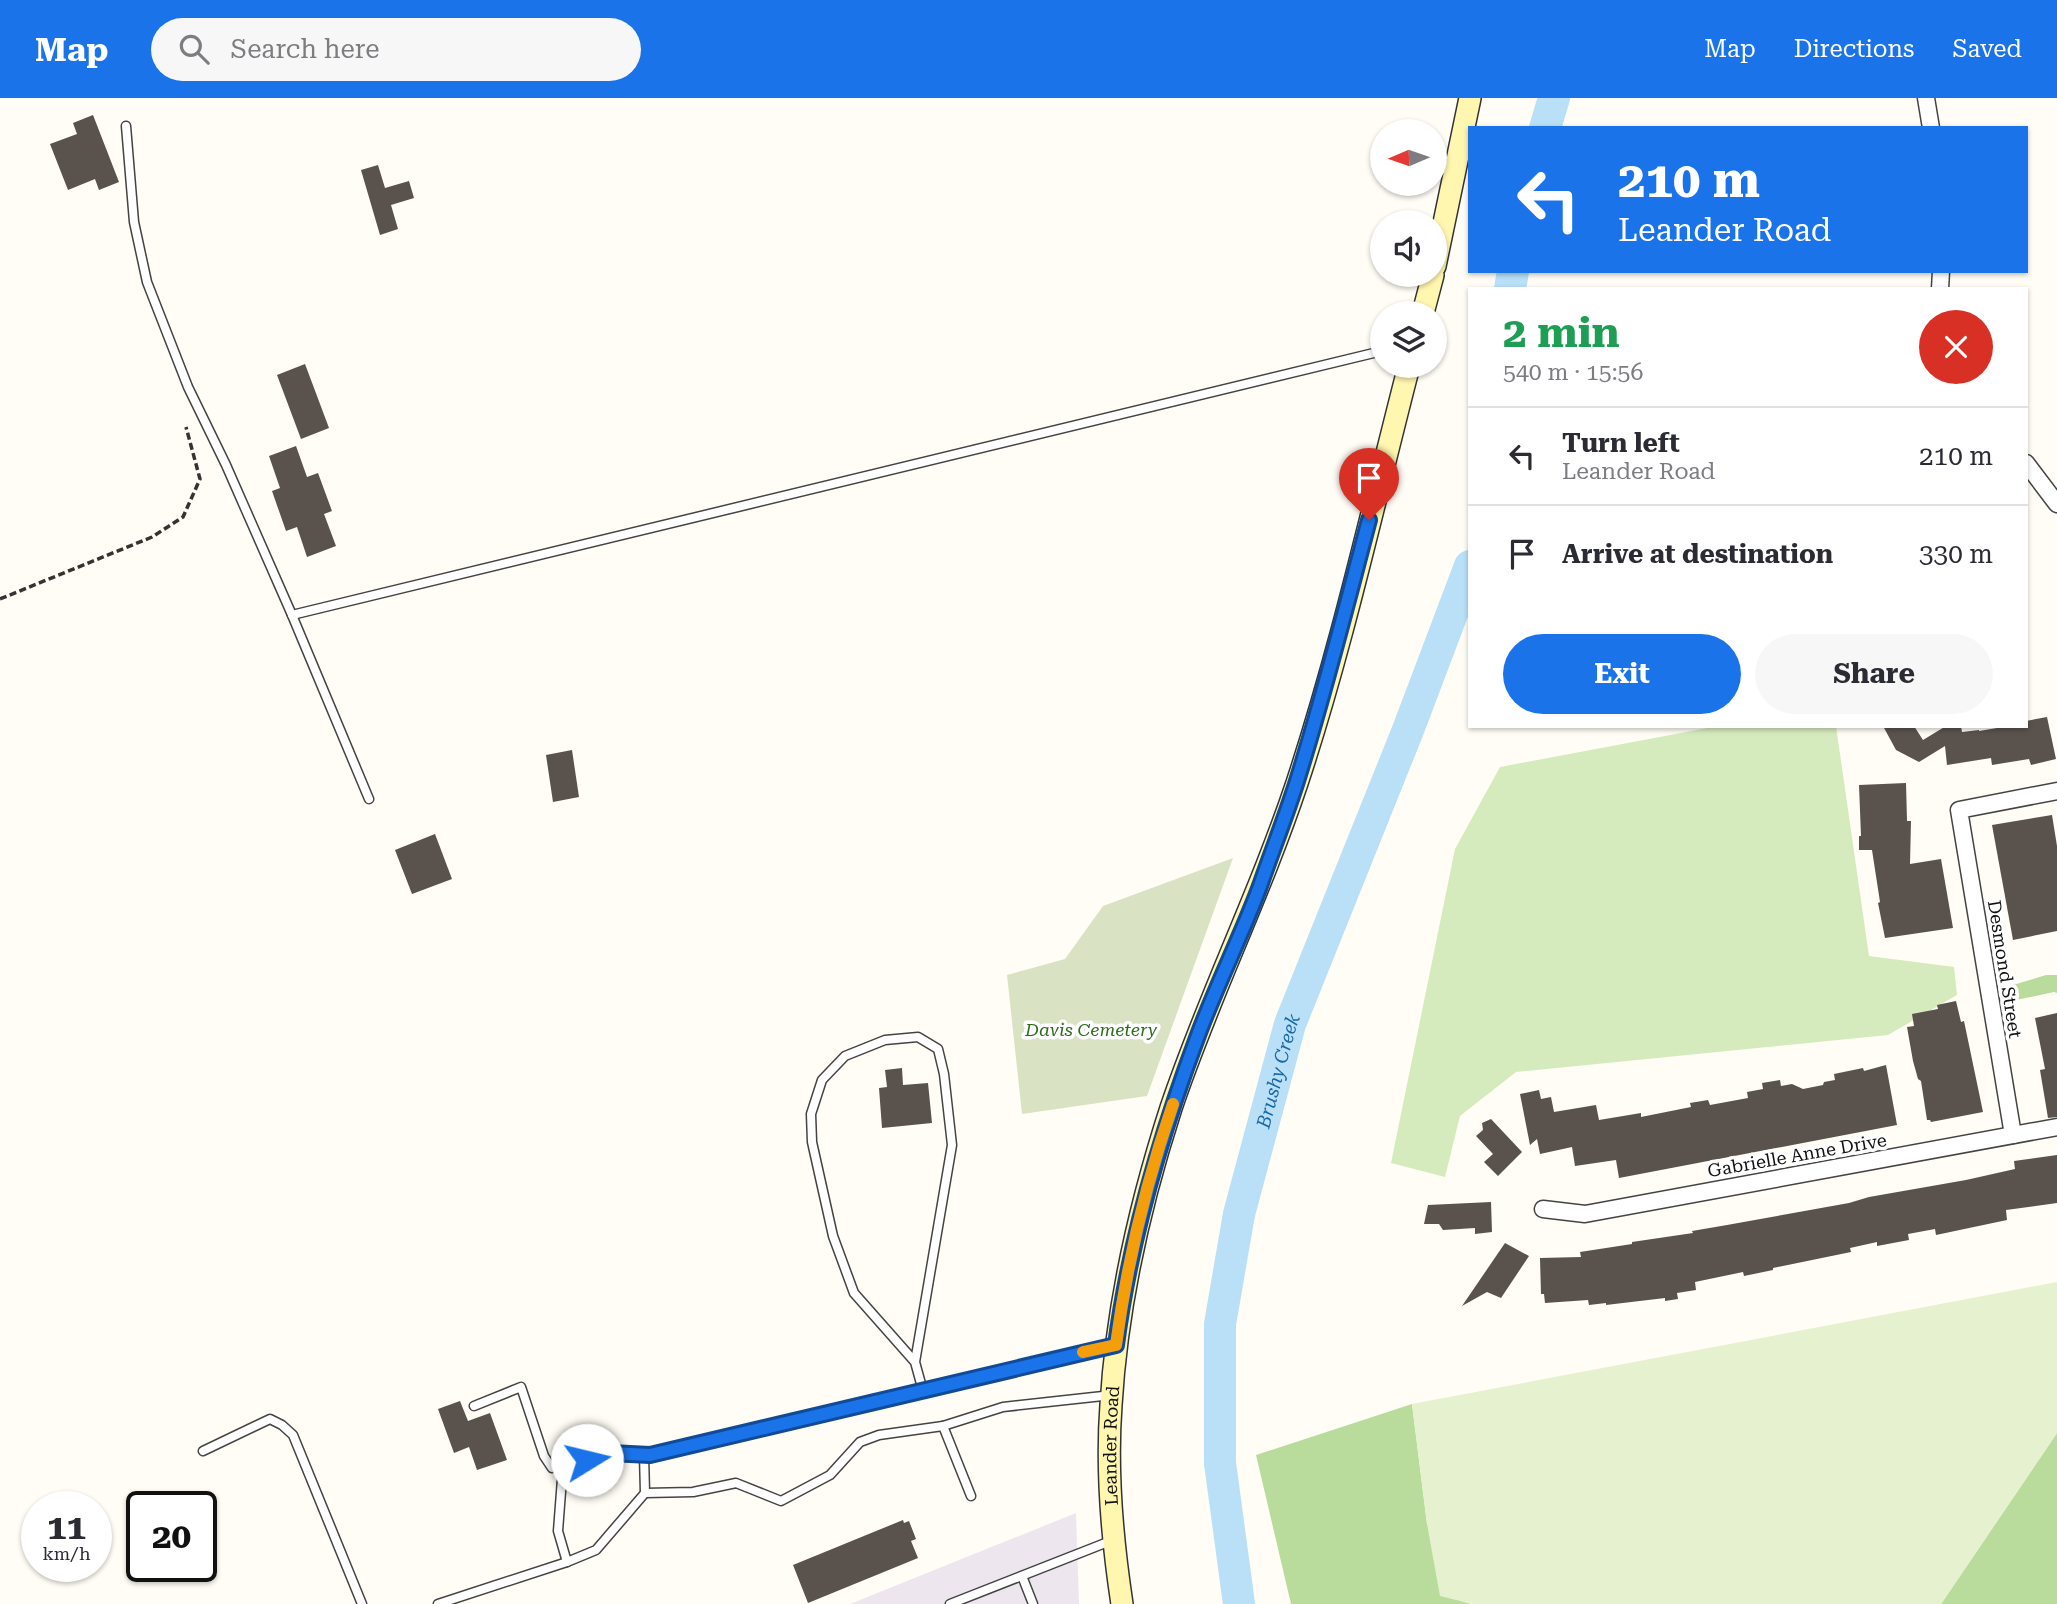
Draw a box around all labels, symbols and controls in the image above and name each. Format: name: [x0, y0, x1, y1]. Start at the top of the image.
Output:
search box: [151, 18, 641, 81]
text: Map: [35, 30, 109, 69]
icon: search: [175, 30, 213, 68]
text: Search here: [231, 34, 380, 64]
text: Map: [1704, 35, 1756, 63]
text: Directions: [1794, 35, 1914, 63]
text: Saved: [1952, 35, 2022, 63]
north arrow: [1370, 119, 1447, 196]
map controls: [1370, 119, 1447, 378]
text: 210 m: [1618, 152, 1760, 209]
icon: left: [1503, 154, 1594, 245]
button: sound: [1370, 210, 1447, 287]
text: Leander Road: [1618, 211, 1831, 249]
button: layers: [1370, 301, 1447, 378]
text: 2 min: [1503, 308, 1620, 357]
button: close: [1919, 310, 1993, 384]
text: 540 m · 15:56: [1503, 359, 1643, 386]
text: Turn left: [1562, 428, 1680, 458]
icon: left: [1503, 437, 1541, 475]
text: 210 m: [1919, 441, 1993, 471]
pin: [1339, 448, 1399, 520]
text: Leander Road: [1562, 458, 1715, 485]
icon: arrive: [1350, 459, 1388, 497]
icon: arrive: [1503, 535, 1541, 573]
text: Arrive at destination: [1562, 539, 1833, 569]
text: 330 m: [1919, 539, 1993, 569]
button: Exit: [1503, 634, 1741, 714]
button: Share: [1755, 634, 1993, 714]
street label: Desmond Street: [1984, 899, 2026, 1040]
water label: Brushy Creek: [1251, 1010, 1305, 1132]
park label: Davis Cemetery: [1024, 1019, 1158, 1040]
street label: Gabrielle Anne Drive: [1706, 1129, 1888, 1181]
street label: Leander Road: [1099, 1384, 1123, 1506]
position arrow: [550, 1423, 624, 1497]
speed limit sign: 20: [126, 1491, 217, 1582]
text: 11: [47, 1507, 86, 1548]
text: km/h: [42, 1543, 91, 1564]

